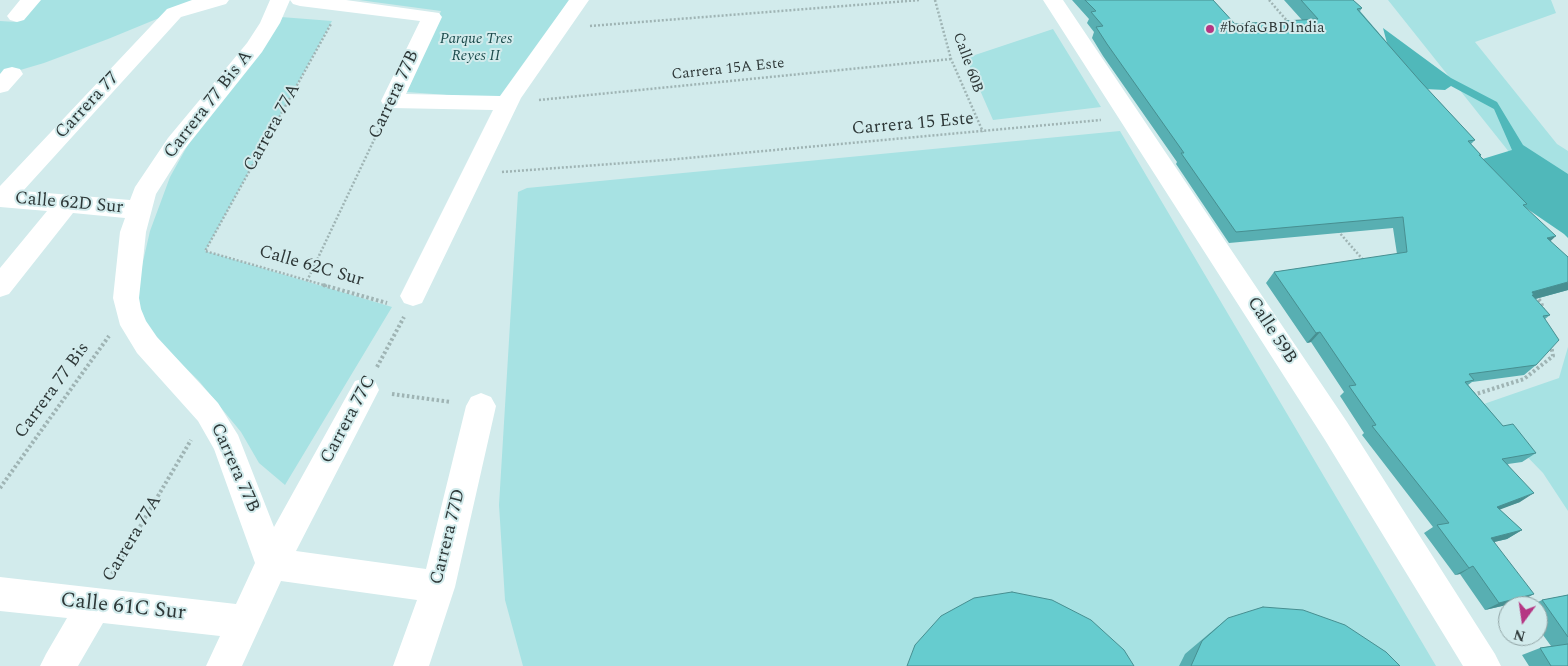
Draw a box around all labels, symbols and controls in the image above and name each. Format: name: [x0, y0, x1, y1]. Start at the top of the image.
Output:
place label: #bofaGBDIndia: [1220, 20, 1325, 38]
marker: #bofaGBDIndia: [1204, 23, 1216, 35]
street label: Calle 60B: [948, 30, 986, 96]
park label: Parque Tres Reyes II: [440, 31, 512, 66]
street label: Carrera 77 Bis A: [160, 47, 258, 163]
street label: Carrera 77B: [365, 47, 425, 143]
street label: Carrera 15A Este: [671, 55, 785, 85]
street label: Carrera 77: [52, 68, 124, 144]
street label: Carrera 77A: [240, 80, 306, 176]
street label: Carrera 15 Este: [851, 109, 975, 141]
street label: Calle 62D Sur: [14, 188, 124, 220]
street label: Calle 62C Sur: [256, 242, 366, 292]
street label: Calle 59B: [1241, 293, 1301, 369]
street label: Carrera 77 Bis: [11, 339, 95, 443]
street label: Carrera 77C: [317, 372, 381, 468]
street label: Carrera 77B: [205, 420, 263, 516]
street label: Carrera 77D: [427, 487, 471, 587]
street label: Carrera 77A: [99, 492, 167, 586]
street label: Calle 61C Sur: [59, 589, 187, 627]
north arrow: [1498, 596, 1548, 646]
text: N: [1511, 623, 1528, 647]

